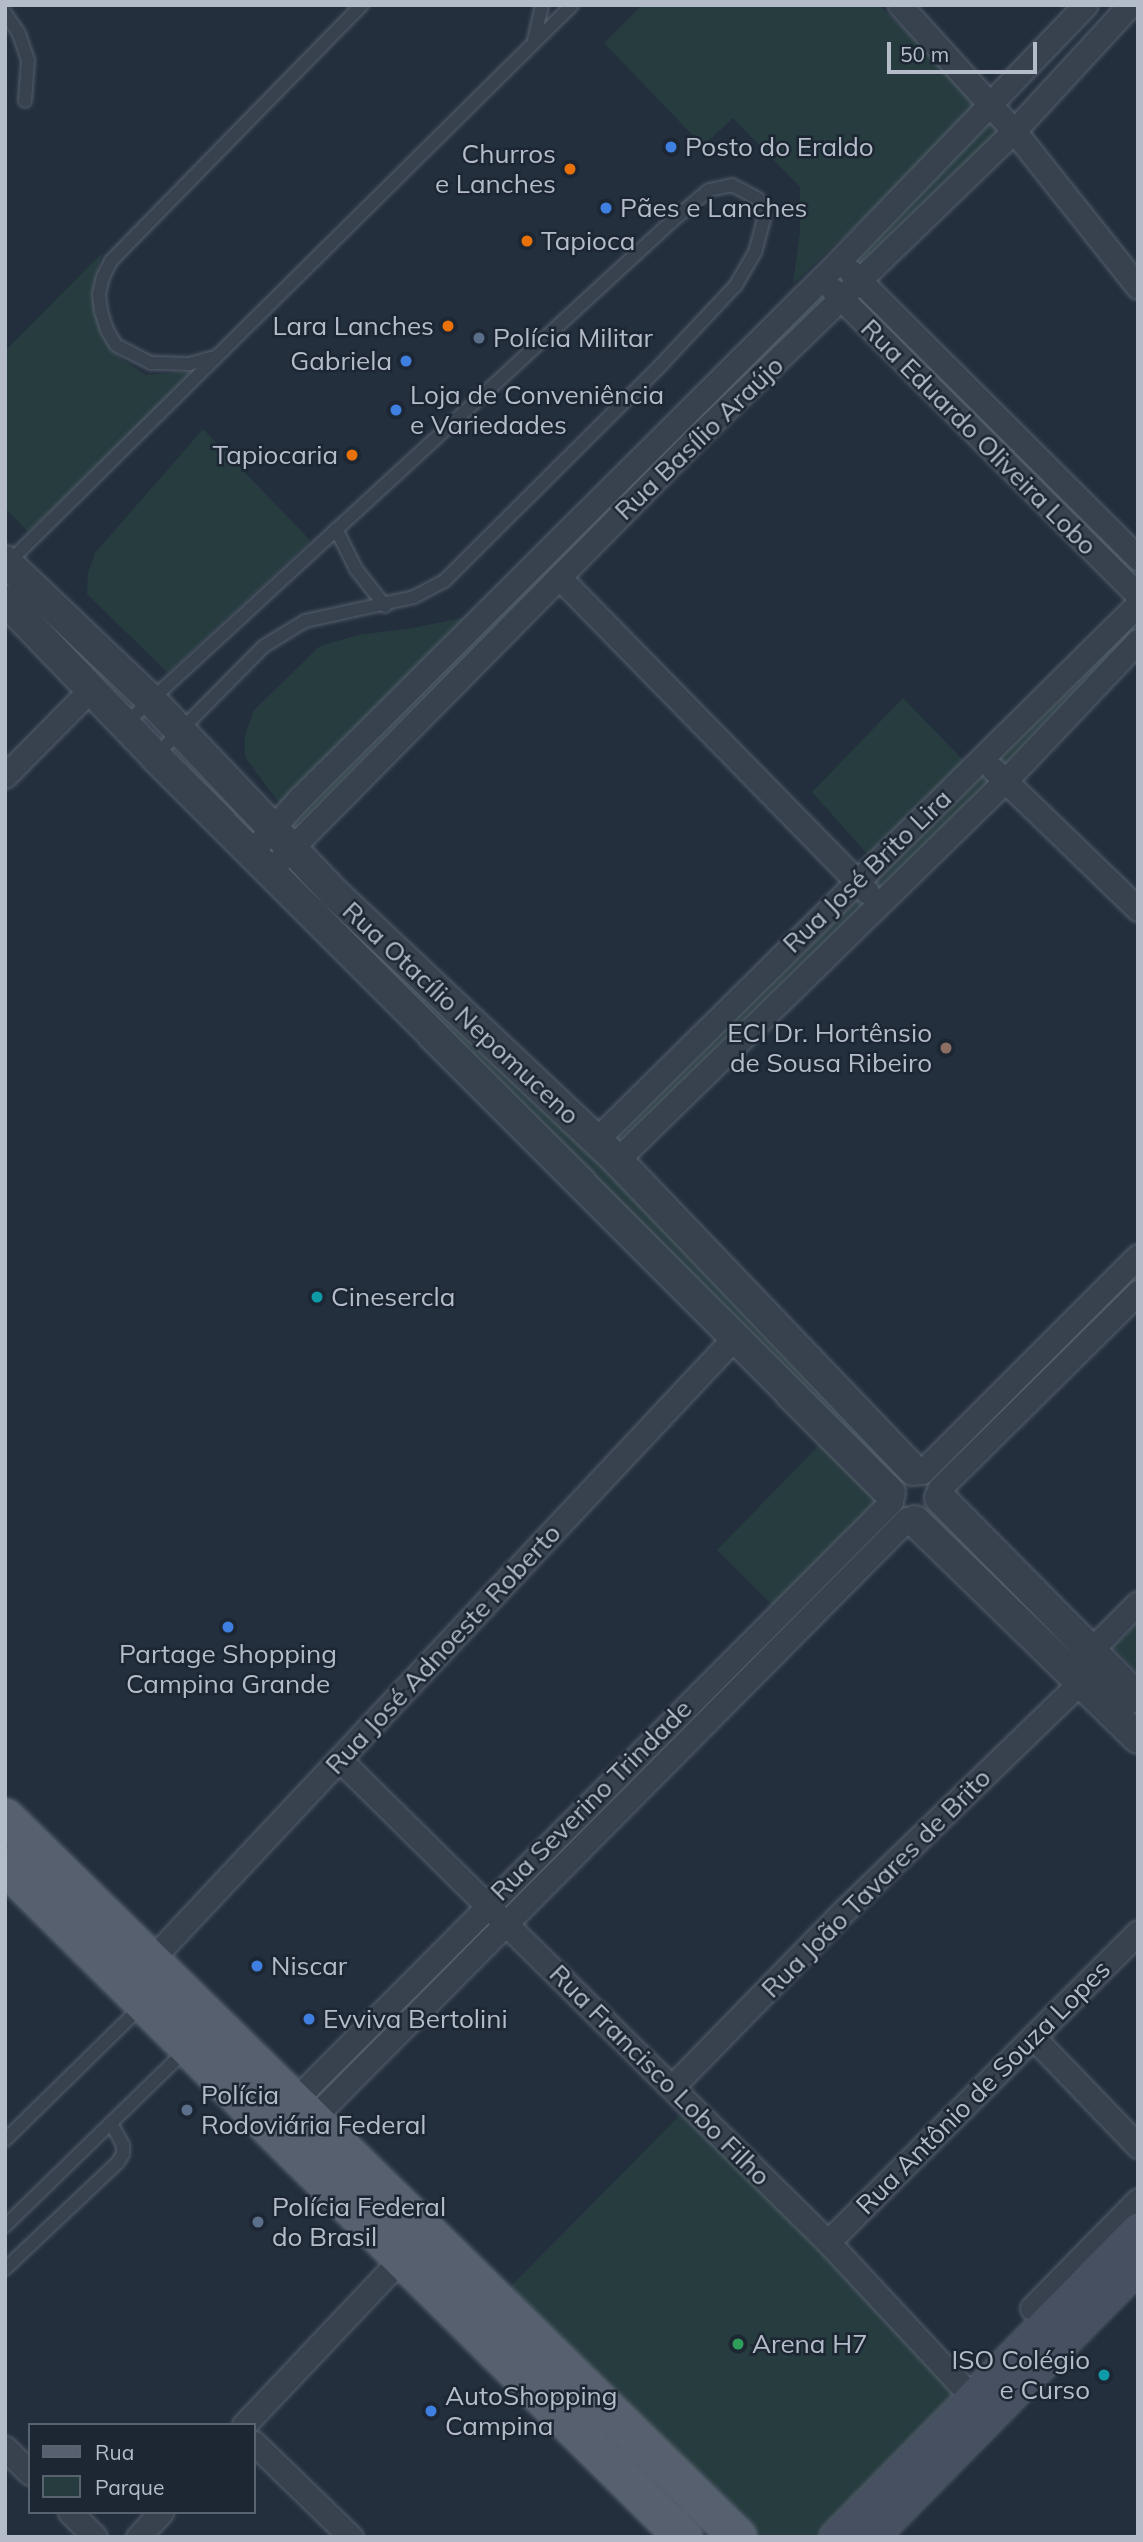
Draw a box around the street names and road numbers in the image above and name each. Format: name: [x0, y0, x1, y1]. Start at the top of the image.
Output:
street label: Rua Eduardo Oliveira Lobo: [855, 313, 1103, 561]
street label: Rua Basílio Araújo: [608, 350, 790, 526]
street label: Rua José Brito Lira: [776, 783, 958, 959]
street label: Rua Otacílio Nepomuceno: [336, 895, 586, 1131]
street label: Rua José Adnoeste Roberto: [319, 1518, 567, 1780]
street label: Rua Severino Trindade: [484, 1693, 698, 1907]
street label: Rua João Tavares de Brito: [755, 1762, 997, 2004]
street label: Rua Antônio de Souza Lopes: [849, 1953, 1117, 2221]
street label: Rua Francisco Lobo Filho: [543, 1958, 777, 2192]

